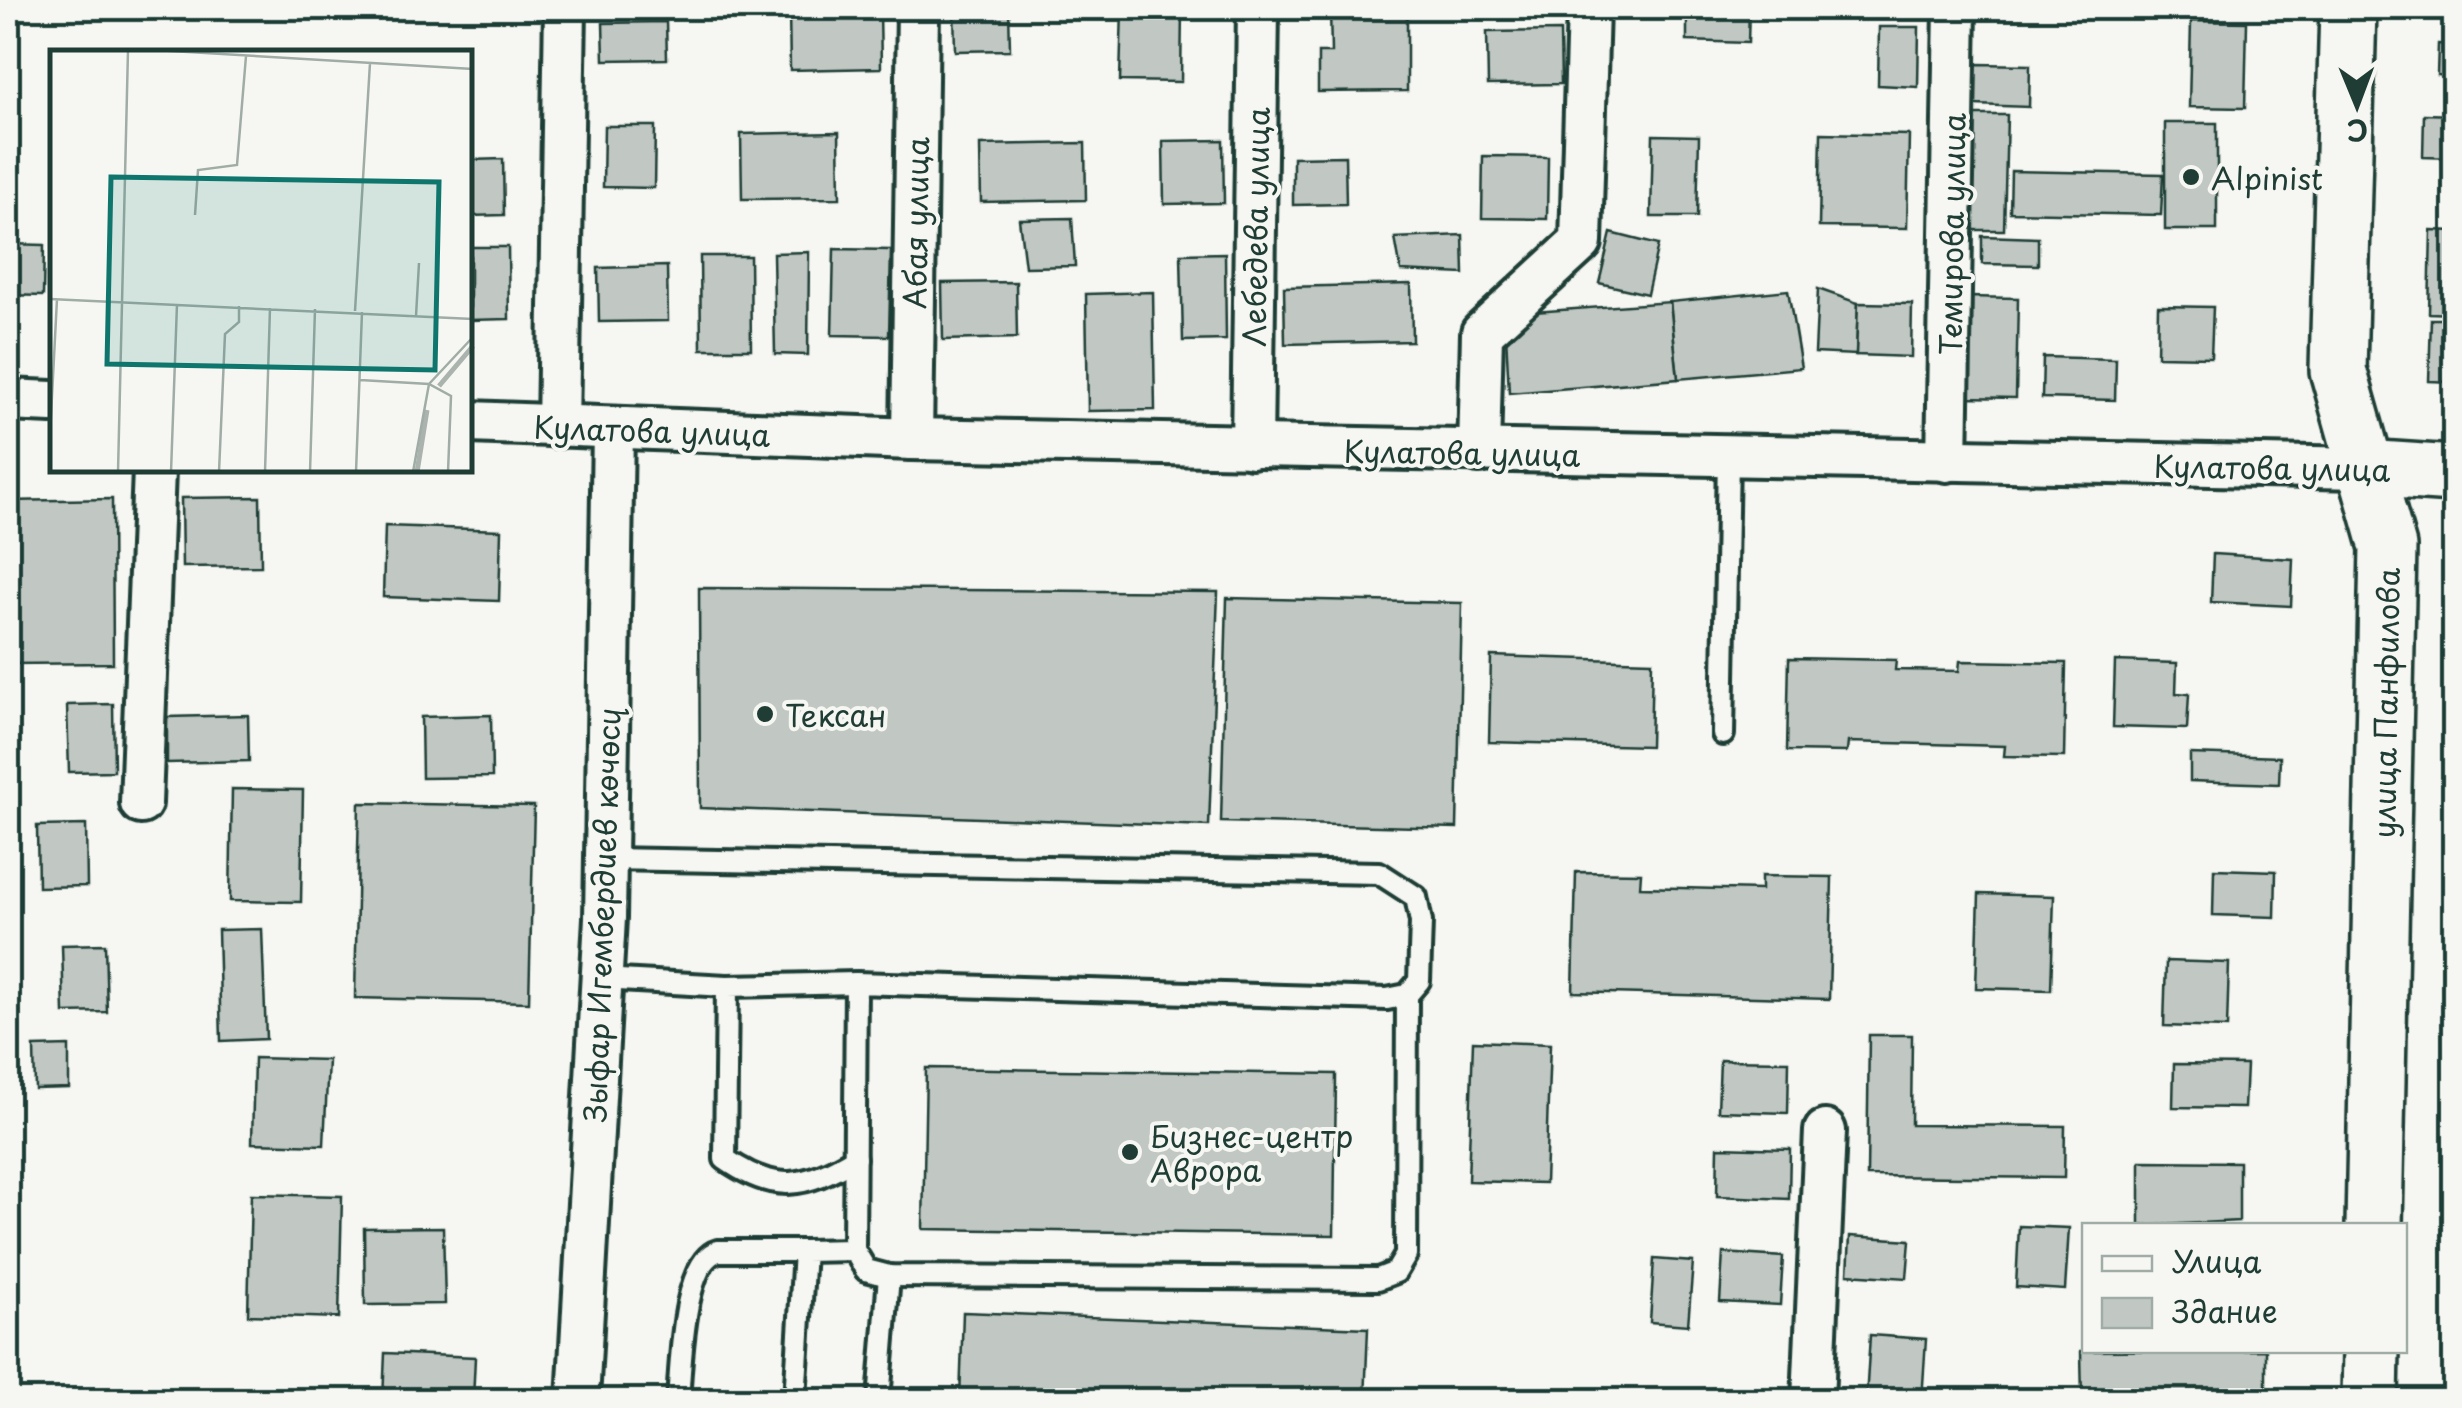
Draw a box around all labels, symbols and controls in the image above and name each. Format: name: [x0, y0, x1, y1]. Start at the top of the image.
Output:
inset map: [50, 50, 472, 472]
north arrow: [2307, 55, 2407, 155]
street label: Лебедева улица: [1230, 107, 1280, 347]
text: С: [2347, 110, 2368, 153]
street label: Темирова улица: [1926, 113, 1976, 355]
street label: Абая улица: [891, 136, 939, 309]
place label: Alpinist: [2211, 155, 2323, 200]
marker: Alpinist: [2180, 166, 2202, 188]
street label: Кулатова улица: [533, 403, 771, 457]
street label: Кулатова улица: [1343, 427, 1581, 477]
street label: Кулатова улица: [2153, 442, 2391, 492]
street label: улица Панфилова: [2360, 567, 2410, 839]
place label: Тексан: [785, 692, 886, 737]
marker: Тексан: [754, 703, 776, 725]
street label: Зыфар Игембердиев көчөсү: [571, 706, 631, 1123]
place label: Бизнес-центр Аврора: [1150, 1113, 1353, 1192]
marker: Бизнес-центр Аврора: [1119, 1141, 1141, 1163]
legend: [2082, 1223, 2407, 1353]
text: Улица: [2172, 1238, 2262, 1283]
text: Здание: [2172, 1288, 2278, 1333]

